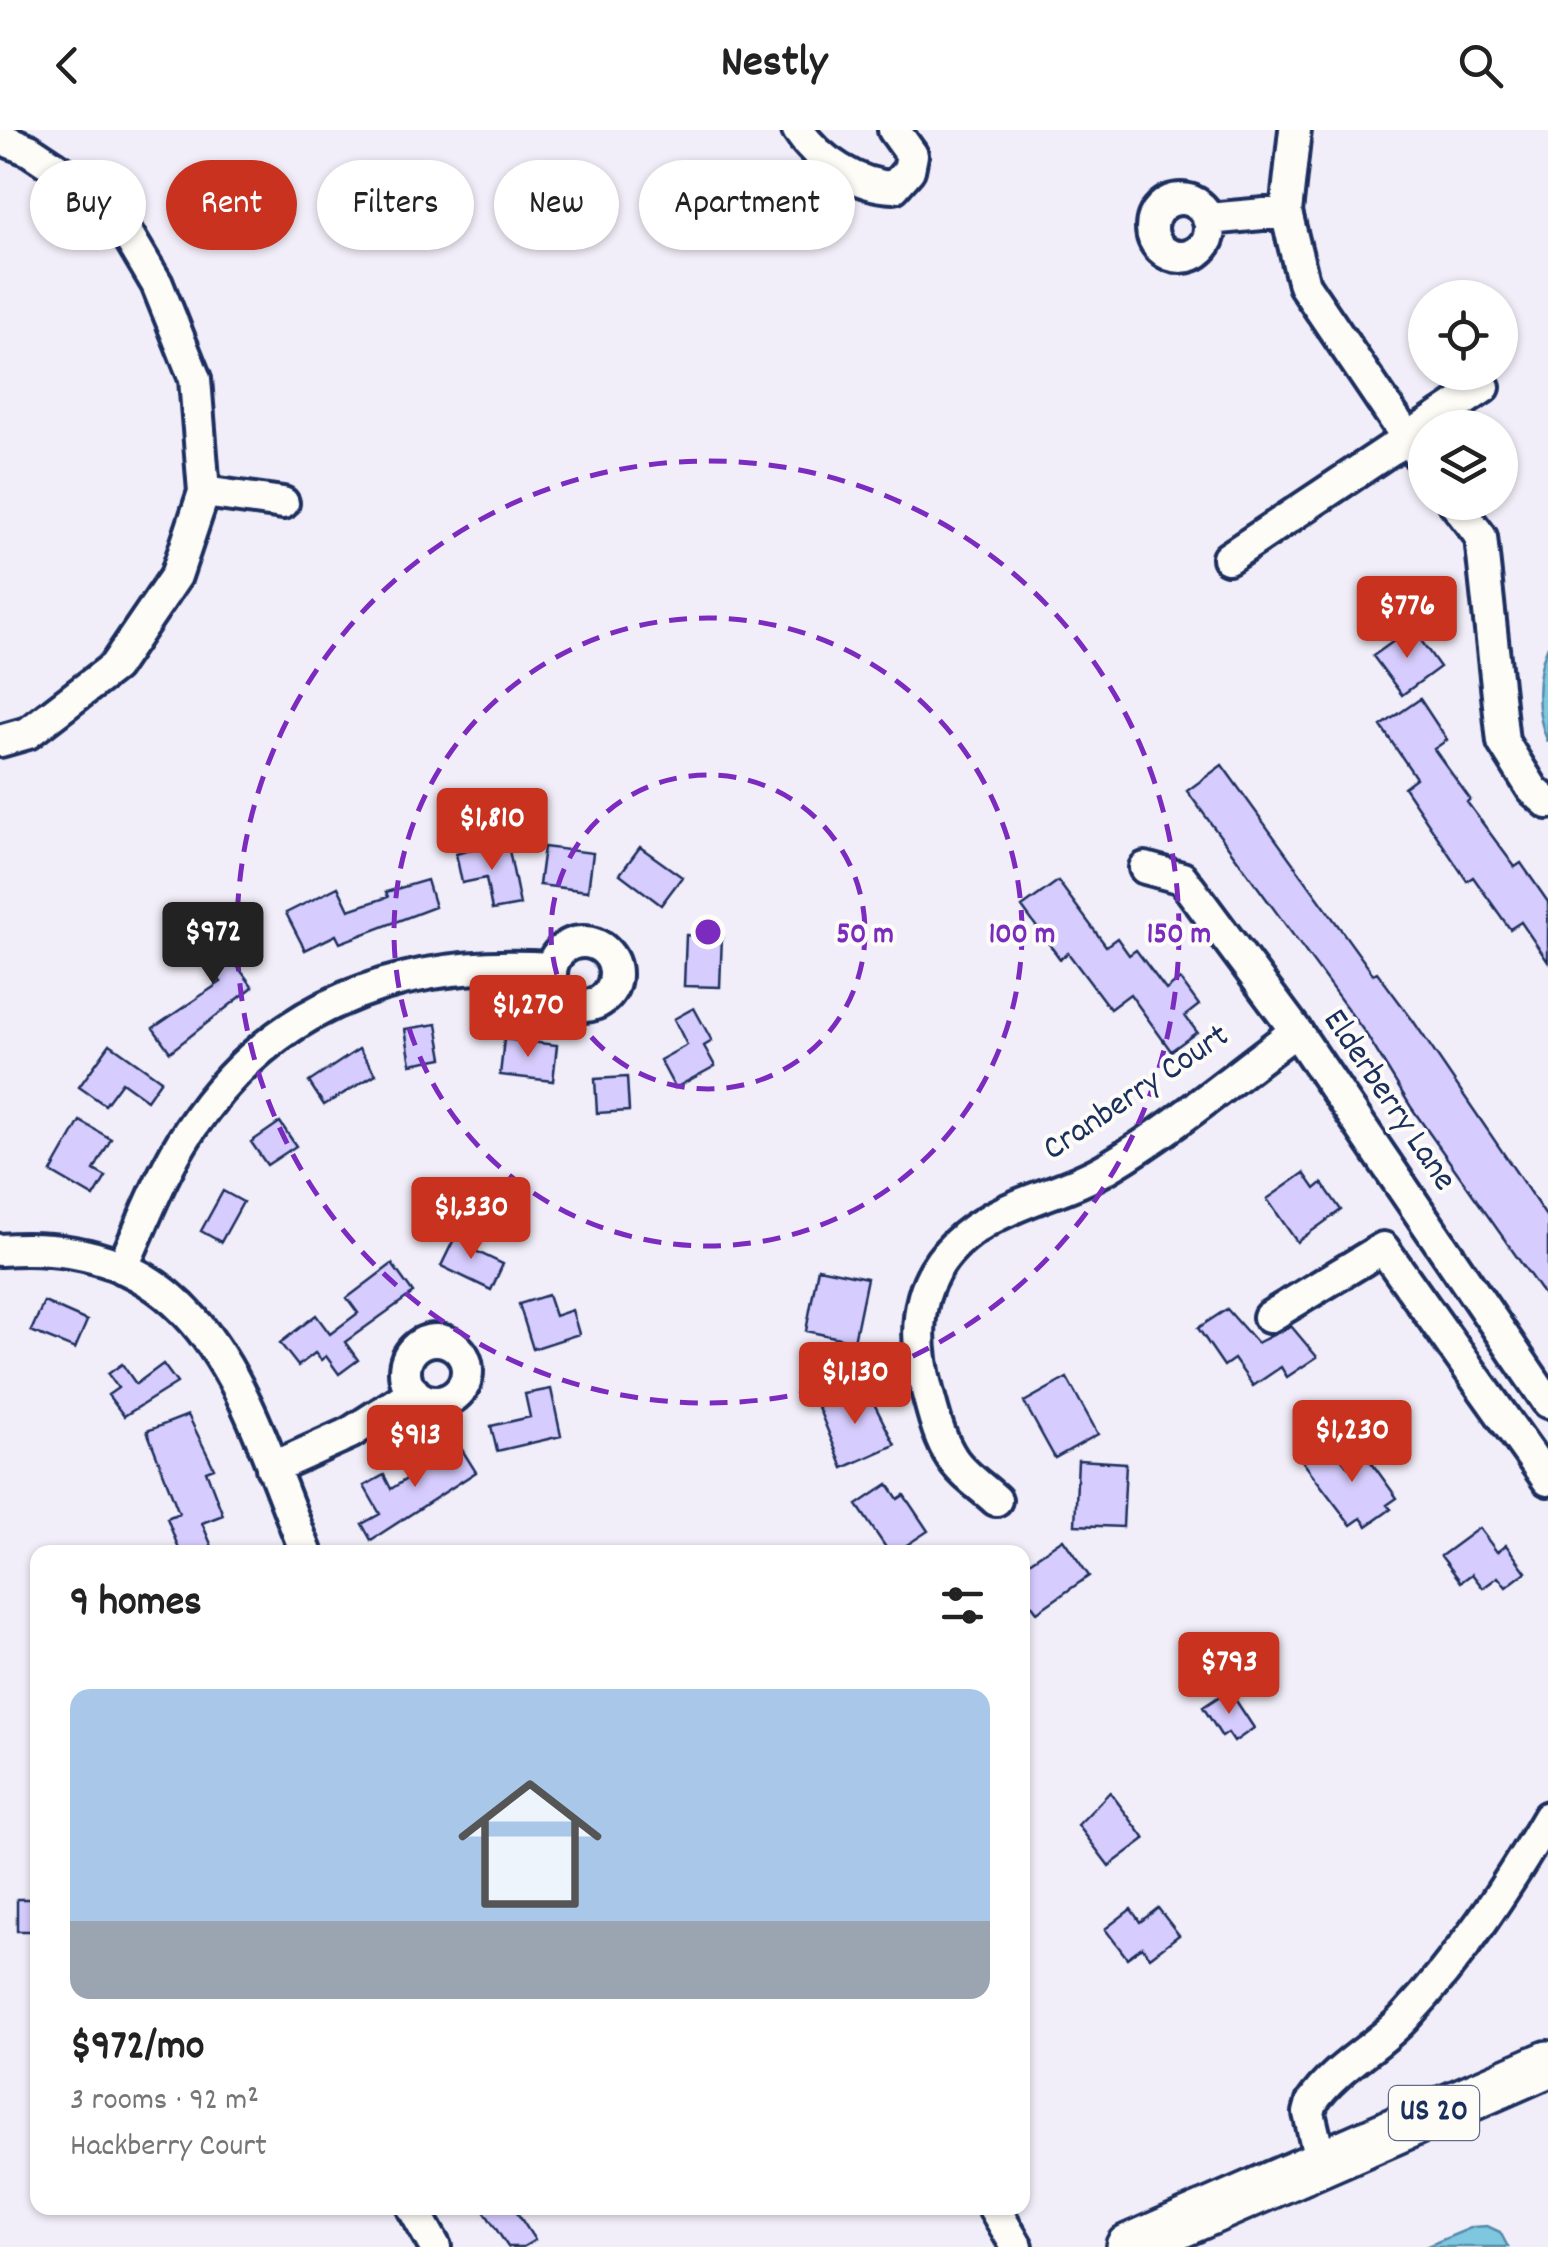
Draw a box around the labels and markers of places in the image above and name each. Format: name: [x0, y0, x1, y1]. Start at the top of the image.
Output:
pin: $776: [1348, 576, 1466, 661]
pin: $1,810: [411, 788, 573, 873]
pin: $972: [154, 902, 272, 987]
centre of rings: [690, 914, 726, 950]
pin: $1,270: [447, 975, 609, 1060]
pin: $1,330: [390, 1177, 552, 1262]
pin: $1,130: [774, 1342, 936, 1427]
pin: $1,230: [1271, 1400, 1433, 1485]
pin: $913: [356, 1405, 474, 1490]
pin: $793: [1170, 1632, 1288, 1717]

